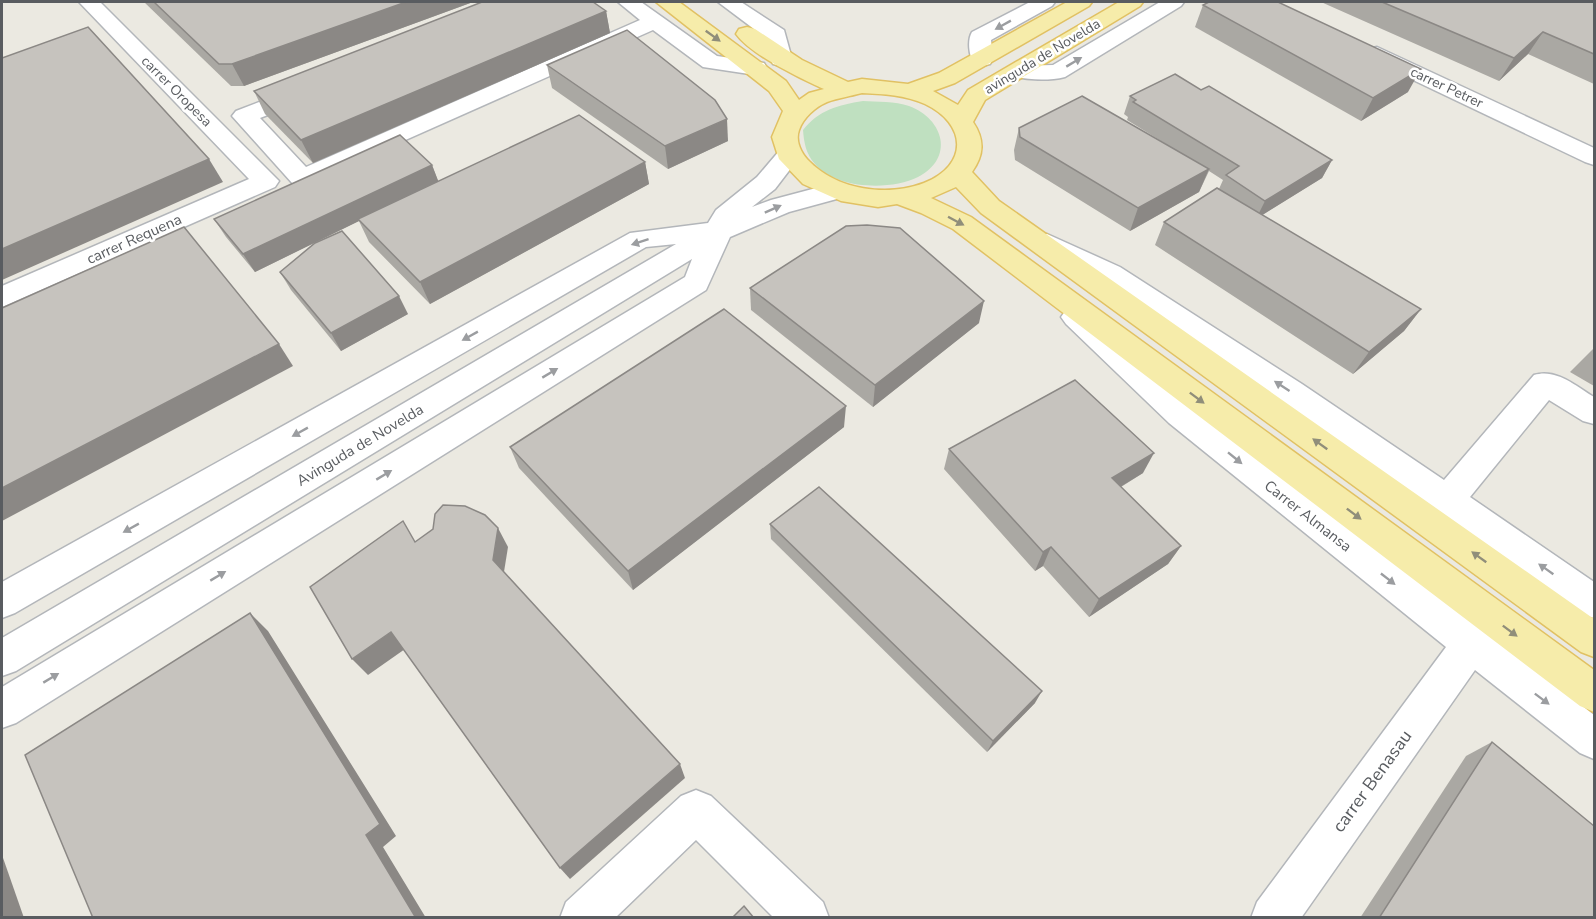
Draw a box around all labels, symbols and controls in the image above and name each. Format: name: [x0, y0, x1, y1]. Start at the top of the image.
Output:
street label: avinguda de Novelda: [981, 14, 1104, 99]
one-way arrow: [994, 20, 1011, 30]
one-way arrow: [705, 30, 721, 42]
street label: carrer Oropesa: [137, 52, 216, 131]
one-way arrow: [1066, 56, 1082, 67]
street label: carrer Petrer: [1407, 62, 1486, 113]
one-way arrow: [765, 205, 782, 214]
street label: carrer Requena: [83, 209, 185, 269]
one-way arrow: [947, 216, 964, 226]
one-way arrow: [631, 237, 649, 247]
one-way arrow: [462, 330, 478, 341]
one-way arrow: [542, 367, 558, 378]
one-way arrow: [1274, 381, 1291, 392]
one-way arrow: [1189, 392, 1205, 404]
street label: Avinguda de Novelda: [293, 399, 427, 491]
one-way arrow: [292, 426, 309, 436]
one-way arrow: [1313, 438, 1328, 450]
one-way arrow: [1227, 452, 1243, 465]
one-way arrow: [376, 469, 392, 480]
street label: Carrer Almansa: [1260, 476, 1356, 556]
one-way arrow: [1346, 508, 1361, 520]
one-way arrow: [123, 522, 139, 533]
one-way arrow: [1471, 551, 1487, 563]
one-way arrow: [1539, 563, 1555, 575]
one-way arrow: [210, 571, 226, 582]
one-way arrow: [1380, 573, 1396, 586]
one-way arrow: [1503, 624, 1518, 636]
one-way arrow: [43, 673, 59, 684]
one-way arrow: [1534, 692, 1550, 705]
street label: carrer Benasau: [1327, 725, 1417, 837]

